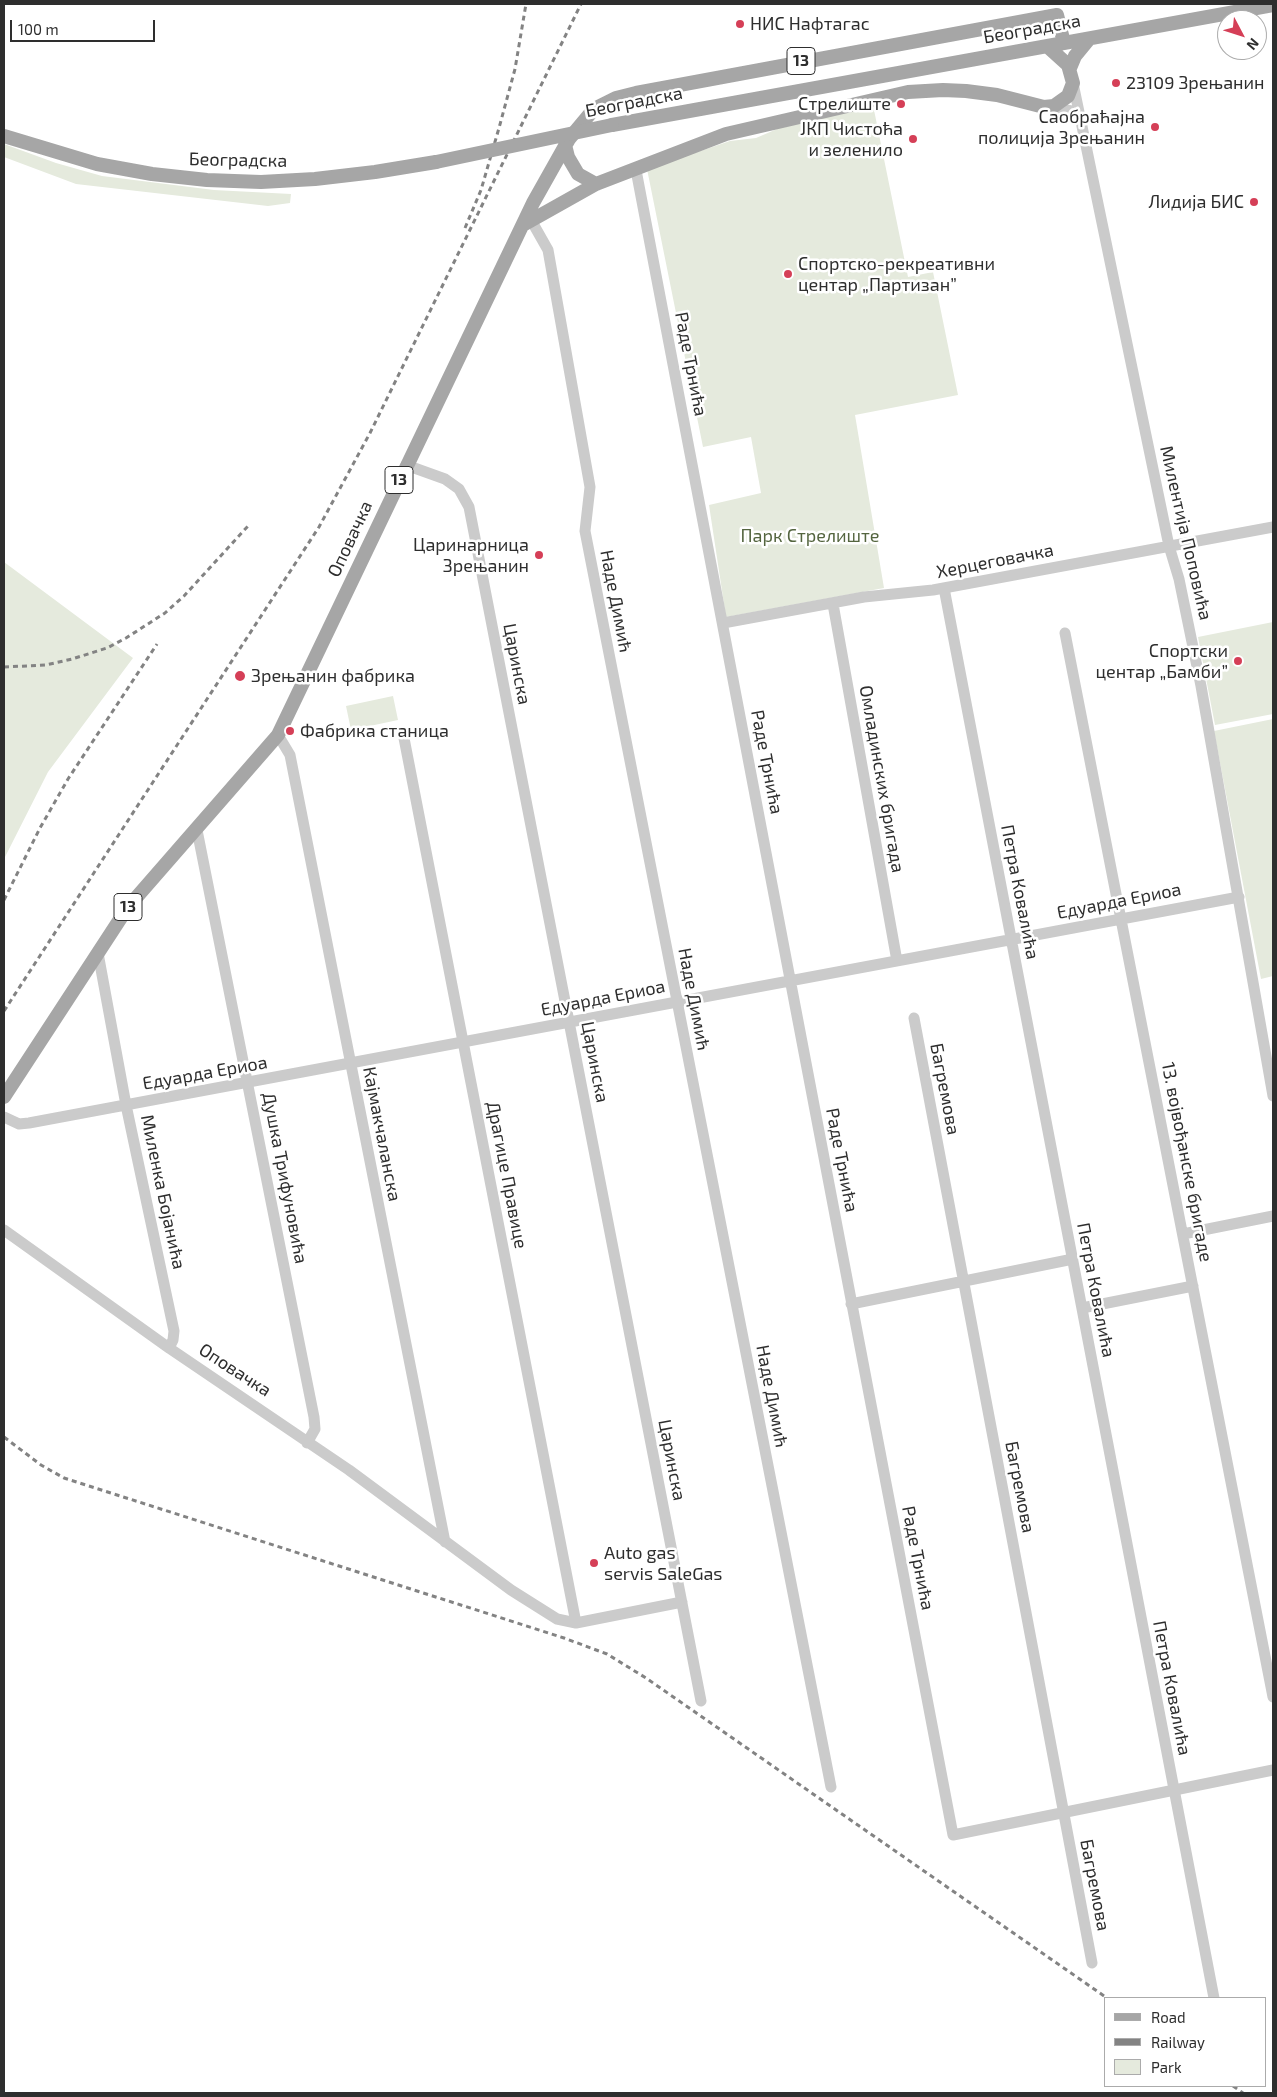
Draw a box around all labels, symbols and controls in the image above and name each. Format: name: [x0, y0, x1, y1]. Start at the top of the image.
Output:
scale bar: [12, 10, 158, 42]
street label: Београдска: [982, 10, 1082, 48]
north arrow: [1217, 10, 1267, 60]
place label: НИС Нафтагас: [750, 13, 870, 35]
marker: НИС Нафтагас: [734, 18, 746, 30]
text: 100 m: [18, 20, 59, 38]
text: N: [1243, 35, 1263, 54]
road number: 13: [787, 48, 815, 74]
place label: 23109 Зрењанин: [1126, 72, 1265, 94]
marker: 23109 Зрењанин: [1110, 77, 1122, 89]
street label: Београдска: [584, 82, 684, 122]
place label: Стрелиште: [798, 93, 891, 115]
marker: Стрелиште: [895, 98, 907, 110]
place label: Саобраћајна полиција Зрењанин: [978, 106, 1145, 148]
place label: ЈКП Чистоћа и зеленило: [800, 118, 903, 160]
marker: Саобраћајна полиција Зрењанин: [1149, 121, 1161, 133]
marker: ЈКП Чистоћа и зеленило: [907, 133, 919, 145]
street label: Београдска: [189, 148, 287, 172]
place label: Лидија БИС: [1149, 191, 1244, 213]
marker: Лидија БИС: [1248, 196, 1260, 208]
place label: Спортско-рекреативни центар „Партизан”: [798, 253, 995, 296]
marker: Спортско-рекреативни центар „Партизан”: [782, 268, 794, 280]
street label: Раде Трнића: [670, 310, 712, 418]
street label: Милентија Поповића: [1155, 444, 1217, 622]
road number: 13: [385, 466, 413, 494]
street label: Оповачка: [323, 497, 377, 581]
park label: Парк Стрелиште: [740, 525, 880, 547]
place label: Царинарница Зрењанин: [413, 534, 529, 576]
street label: Херцеговачка: [935, 539, 1055, 583]
street label: Наде Димић: [595, 548, 637, 654]
marker: Царинарница Зрењанин: [533, 549, 545, 561]
street label: Царинска: [499, 622, 535, 706]
place label: Спортски центар „Бамби”: [1095, 640, 1228, 682]
marker: Спортски центар „Бамби”: [1232, 655, 1244, 667]
place label: Зрењанин фабрика: [251, 665, 415, 687]
marker: Зрењанин фабрика: [233, 669, 247, 683]
street label: Омладинских бригада: [855, 684, 909, 874]
street label: Раде Трнића: [746, 708, 788, 816]
place label: Фабрика станица: [300, 720, 449, 742]
marker: Фабрика станица: [284, 725, 296, 737]
street label: Петра Ковалића: [996, 823, 1044, 961]
street label: Едуарда Ериоа: [1055, 878, 1183, 924]
road number: 13: [114, 894, 142, 920]
street label: Наде Димић: [673, 946, 715, 1052]
street label: Едуарда Ериоа: [539, 975, 667, 1021]
street label: Царинска: [577, 1020, 613, 1104]
street label: Багремова: [926, 1041, 964, 1137]
street label: Едуарда Ериоа: [141, 1051, 269, 1095]
street label: 13. војвођанске бригаде: [1157, 1060, 1217, 1264]
street label: Кајмакчаланска: [358, 1065, 406, 1203]
street label: Душка Трифуновића: [258, 1090, 312, 1266]
street label: Драгице Правице: [482, 1100, 532, 1250]
street label: Раде Трнића: [821, 1106, 863, 1214]
street label: Миленка Бојанића: [136, 1113, 190, 1271]
street label: Петра Ковалића: [1072, 1221, 1120, 1359]
street label: Оповачка: [195, 1339, 275, 1401]
street label: Наде Димић: [751, 1343, 793, 1449]
street label: Царинска: [654, 1418, 690, 1502]
street label: Багремова: [1001, 1439, 1039, 1535]
street label: Раде Трнића: [897, 1504, 939, 1612]
place label: Auto gas servis SaleGas: [604, 1542, 723, 1585]
marker: Auto gas servis SaleGas: [588, 1557, 600, 1569]
street label: Петра Ковалића: [1148, 1619, 1196, 1757]
street label: Багремова: [1076, 1837, 1114, 1933]
legend: [1104, 1997, 1267, 2087]
text: Road: [1151, 2008, 1186, 2026]
text: Railway: [1151, 2033, 1205, 2051]
text: Park: [1151, 2058, 1182, 2076]

